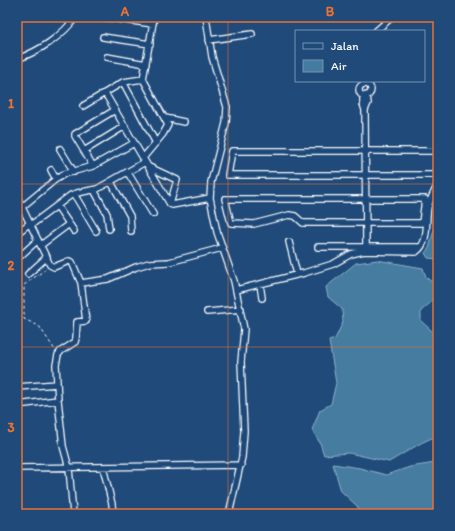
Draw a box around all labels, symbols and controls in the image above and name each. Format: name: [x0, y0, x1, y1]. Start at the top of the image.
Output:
text: A: [120, 4, 130, 19]
text: B: [326, 4, 335, 19]
legend: [295, 30, 425, 82]
text: Jalan: [331, 39, 359, 53]
text: Air: [331, 59, 347, 73]
text: 1: [8, 96, 14, 111]
text: 2: [8, 258, 15, 273]
text: 3: [7, 420, 15, 435]

